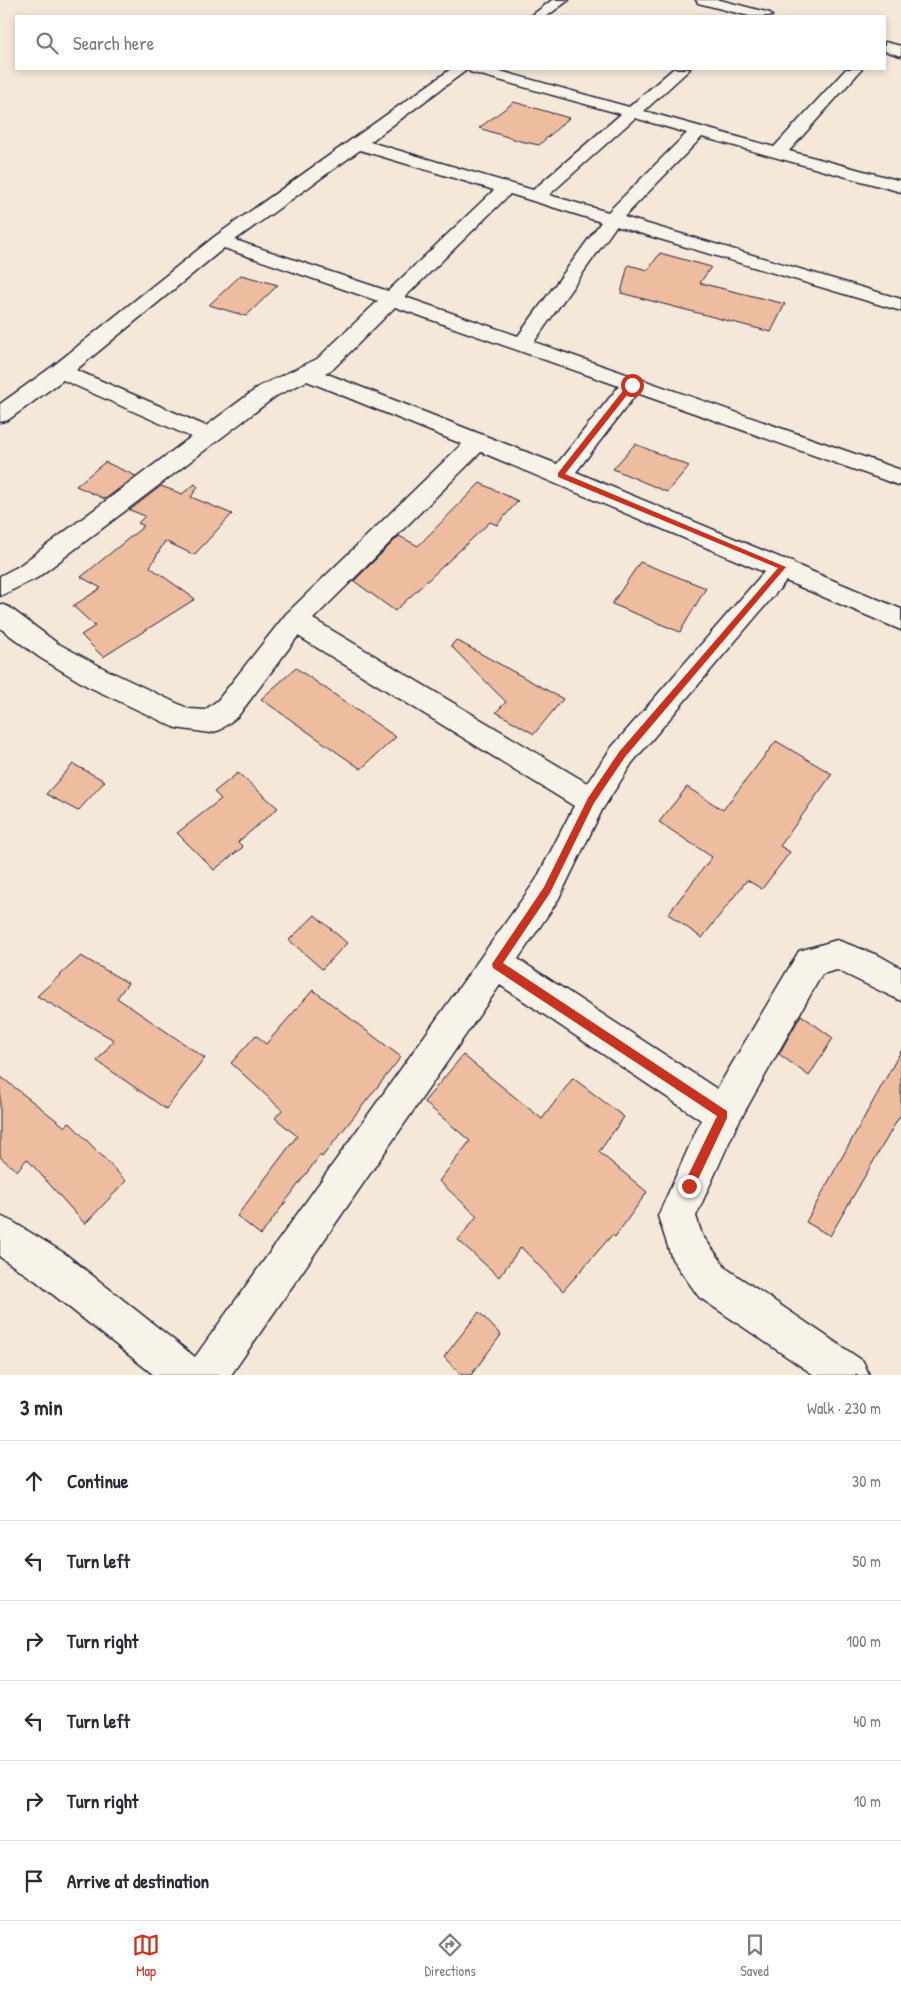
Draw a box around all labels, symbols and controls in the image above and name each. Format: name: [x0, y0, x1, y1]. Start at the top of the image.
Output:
search box: [15, 15, 886, 70]
icon: search: [33, 29, 61, 57]
text: Search here: [73, 30, 154, 56]
route start: [621, 374, 644, 397]
route end: [678, 1175, 701, 1198]
text: 3 min: [20, 1393, 63, 1422]
text: Walk · 230 m: [807, 1397, 881, 1419]
icon: ahead: [20, 1467, 48, 1495]
text: Continue: [67, 1468, 128, 1494]
text: 30 m: [852, 1470, 881, 1492]
icon: left: [20, 1547, 48, 1575]
text: Turn left: [67, 1548, 130, 1574]
text: 50 m: [853, 1550, 881, 1572]
icon: right: [20, 1627, 48, 1655]
text: Turn right: [67, 1628, 138, 1654]
text: 100 m: [846, 1630, 881, 1652]
icon: left: [20, 1707, 48, 1735]
text: Turn left: [67, 1708, 130, 1734]
text: 40 m: [853, 1710, 881, 1732]
icon: right: [20, 1787, 48, 1815]
text: Turn right: [67, 1788, 138, 1814]
text: 10 m: [853, 1790, 881, 1812]
icon: arrive: [20, 1867, 48, 1895]
text: Arrive at destination: [67, 1868, 209, 1894]
tab: Map: [132, 1931, 160, 1980]
tab: Directions: [424, 1931, 476, 1980]
tab: Saved: [740, 1931, 769, 1980]

